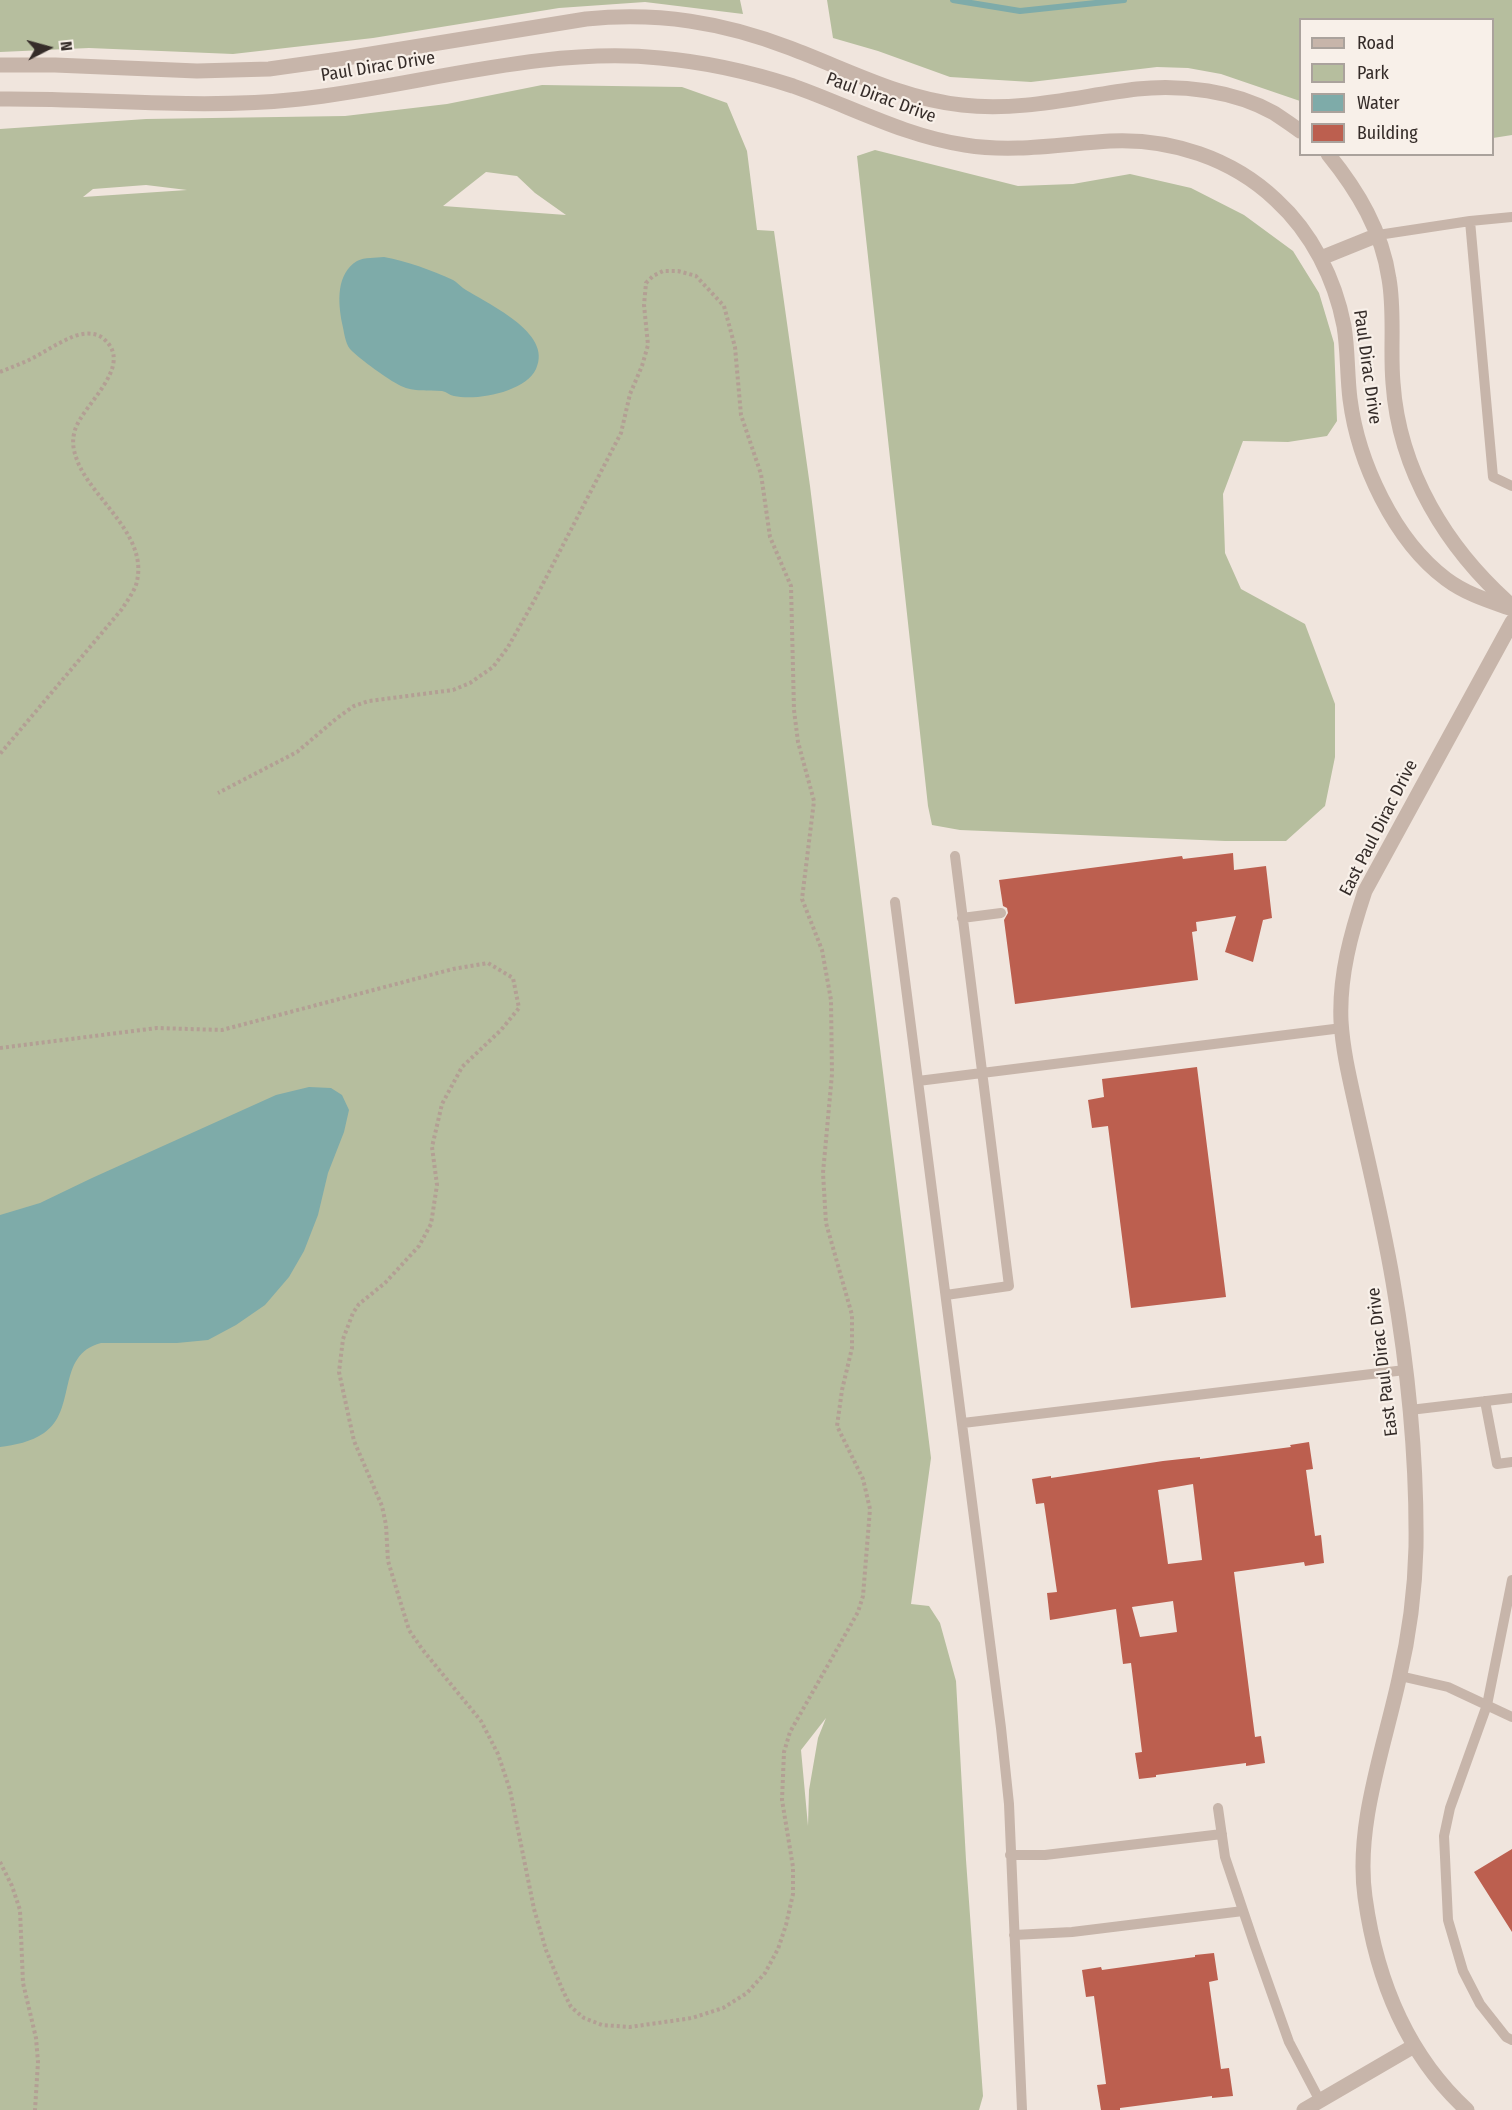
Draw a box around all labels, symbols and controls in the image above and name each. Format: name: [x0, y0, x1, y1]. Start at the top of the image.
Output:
north arrow: [18, 18, 78, 78]
legend: [1299, 18, 1494, 156]
text: Road: [1357, 32, 1394, 54]
text: N: [56, 40, 76, 52]
street label: Paul Dirac Drive: [319, 47, 437, 87]
text: Park: [1357, 62, 1389, 84]
street label: Paul Dirac Drive: [823, 68, 939, 128]
text: Water: [1357, 92, 1400, 114]
text: Building: [1357, 122, 1418, 144]
street label: Paul Dirac Drive: [1348, 308, 1386, 426]
street label: East Paul Dirac Drive: [1335, 756, 1423, 900]
street label: East Paul Dirac Drive: [1363, 1286, 1403, 1438]

